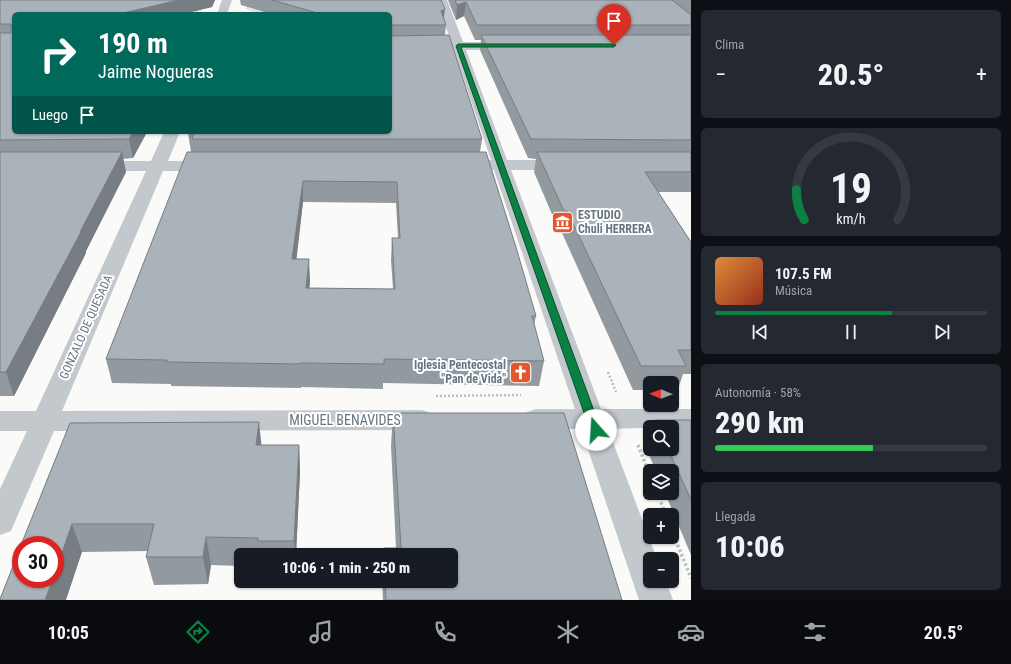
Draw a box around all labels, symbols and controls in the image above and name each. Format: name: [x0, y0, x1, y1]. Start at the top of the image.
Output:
pin: [597, 4, 631, 45]
icon: arrive: [603, 10, 625, 32]
text: 190 m: [98, 27, 168, 60]
icon: right: [32, 28, 84, 80]
text: Clima: [715, 37, 744, 52]
text: 20.5°: [818, 57, 884, 92]
text: Jaime Nogueras: [98, 61, 214, 82]
text: −: [715, 62, 726, 87]
text: +: [976, 62, 987, 87]
icon: arrive: [76, 104, 98, 126]
text: Luego: [32, 106, 68, 124]
text: 19: [830, 164, 872, 213]
place label: ESTUDIO Chuli HERRERA: [578, 208, 653, 236]
museum icon: ESTUDIO Chuli HERRERA: [549, 209, 575, 235]
text: km/h: [836, 211, 866, 227]
text: 107.5 FM: [775, 265, 832, 283]
street label: GONZALO DE QUESADA: [57, 273, 115, 381]
text: Música: [775, 283, 812, 298]
icon: previous: [749, 321, 771, 343]
icon: pause: [840, 321, 862, 343]
icon: next: [931, 321, 953, 343]
place label: Iglesia Pentecostal "Pan de Vida": [414, 358, 506, 386]
church icon: Iglesia Pentecostal "Pan de Vida": [508, 359, 534, 385]
north arrow: [643, 376, 679, 412]
map controls: [643, 376, 679, 588]
text: Autonomía · 58%: [715, 385, 801, 400]
text: 290 km: [715, 405, 804, 440]
position arrow: [575, 409, 617, 451]
street label: MIGUEL BENAVIDES: [289, 412, 401, 428]
button: search: [643, 420, 679, 456]
button: layers: [643, 464, 679, 500]
button: +: [643, 508, 679, 544]
text: Llegada: [715, 509, 756, 524]
text: 10:06: [715, 529, 784, 564]
speed limit sign: 30: [12, 536, 64, 588]
button: −: [643, 552, 679, 588]
text: 10:06 · 1 min · 250 m: [282, 559, 410, 577]
icon: directions: [184, 618, 212, 646]
icon: music: [307, 618, 335, 646]
icon: phone: [431, 618, 459, 646]
icon: climate: [554, 618, 582, 646]
icon: car: [677, 618, 705, 646]
icon: filters: [801, 618, 829, 646]
text: 10:05: [48, 622, 89, 643]
text: 20.5°: [924, 622, 963, 643]

